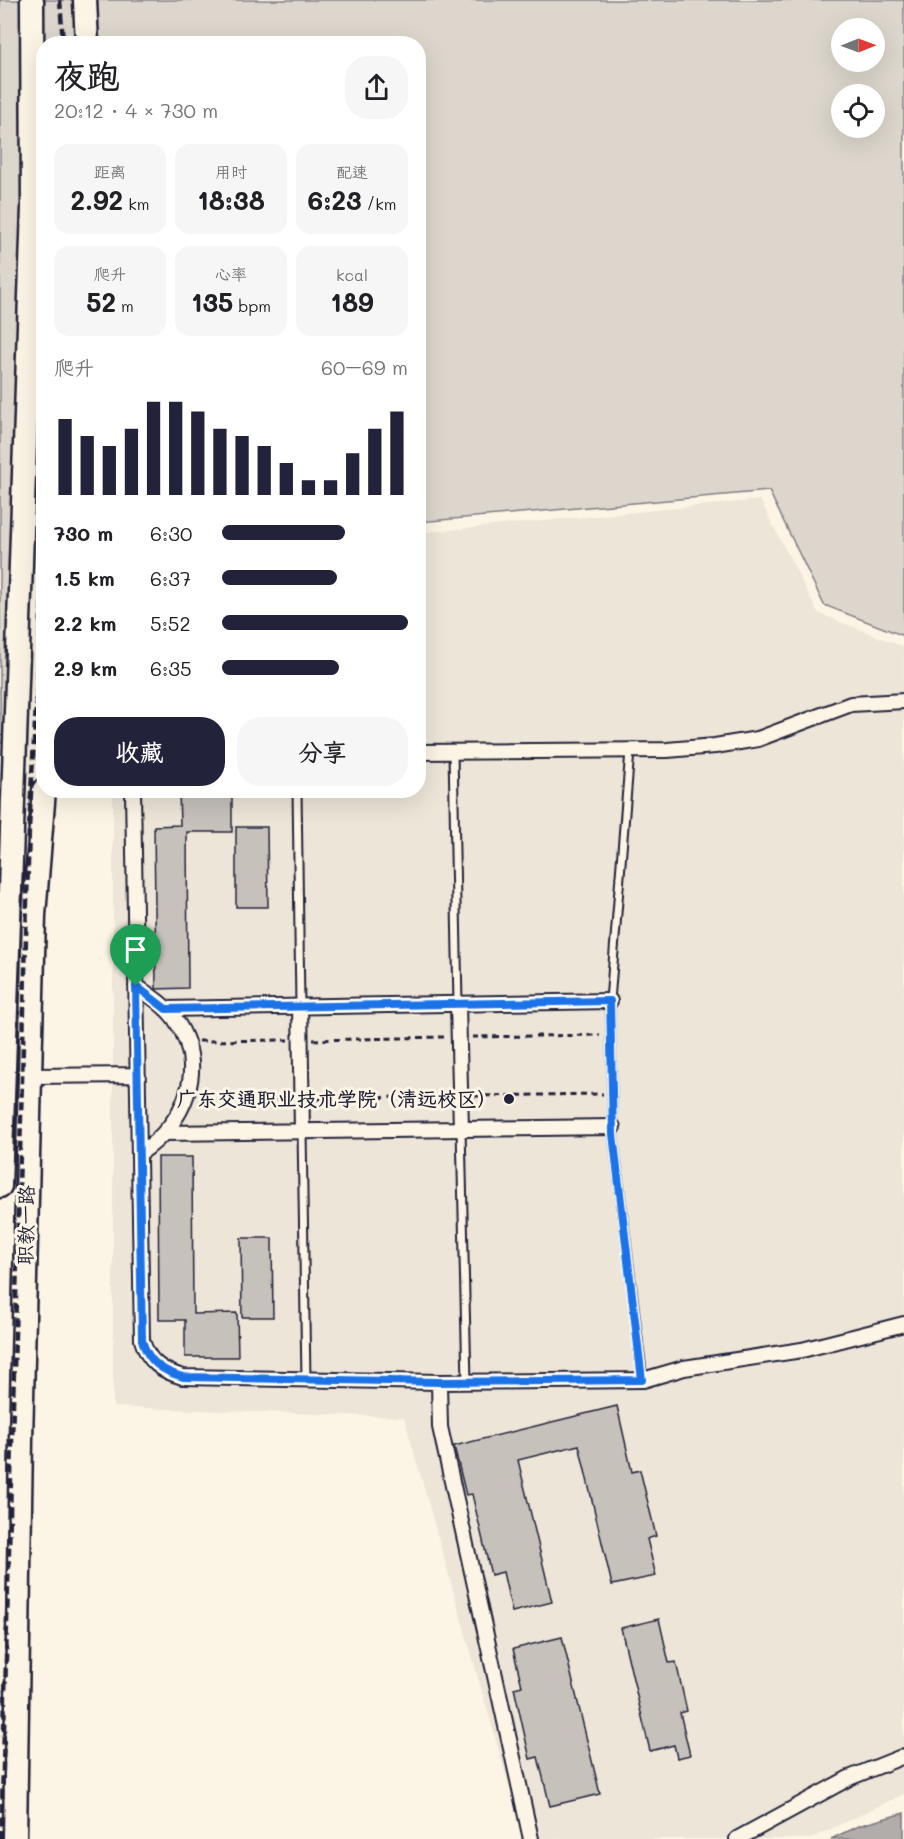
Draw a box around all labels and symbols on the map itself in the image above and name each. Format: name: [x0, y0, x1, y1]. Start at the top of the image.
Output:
north arrow: [831, 18, 885, 72]
pin: [110, 924, 161, 986]
place label: 广东交通职业技术学院（清远校区）: [177, 1085, 497, 1111]
marker: 广东交通职业技术学院（清远校区）: [502, 1092, 516, 1106]
street label: 职教一路: [11, 1184, 39, 1265]

